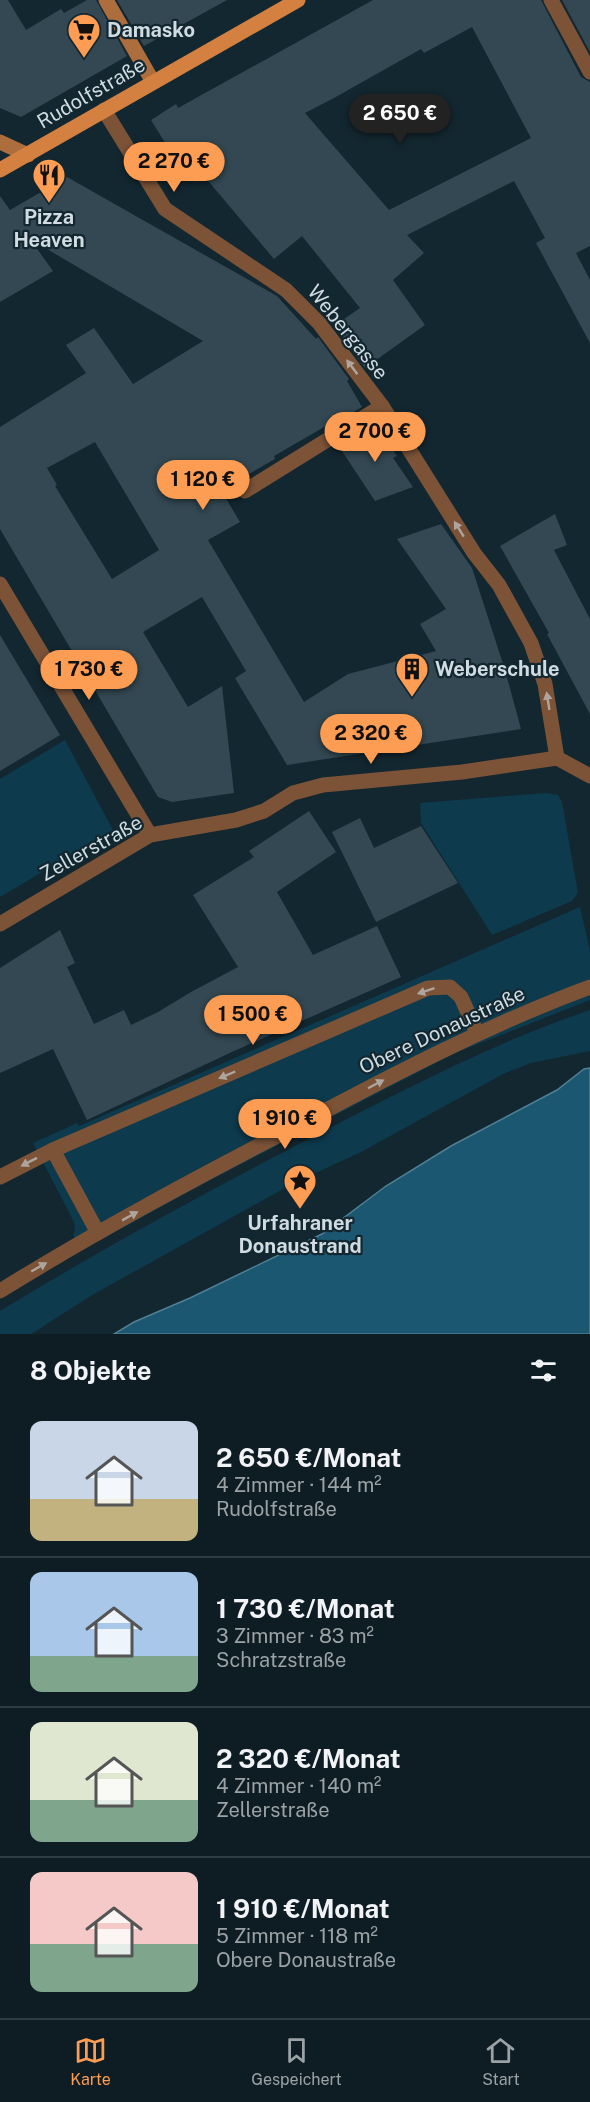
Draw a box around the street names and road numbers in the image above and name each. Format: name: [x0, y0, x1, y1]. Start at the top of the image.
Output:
street label: Rudolfstraße: [33, 52, 149, 134]
street label: Webergasse: [303, 280, 393, 384]
street label: Zellerstraße: [36, 810, 146, 886]
street label: Obere Donaustraße: [355, 981, 529, 1079]

